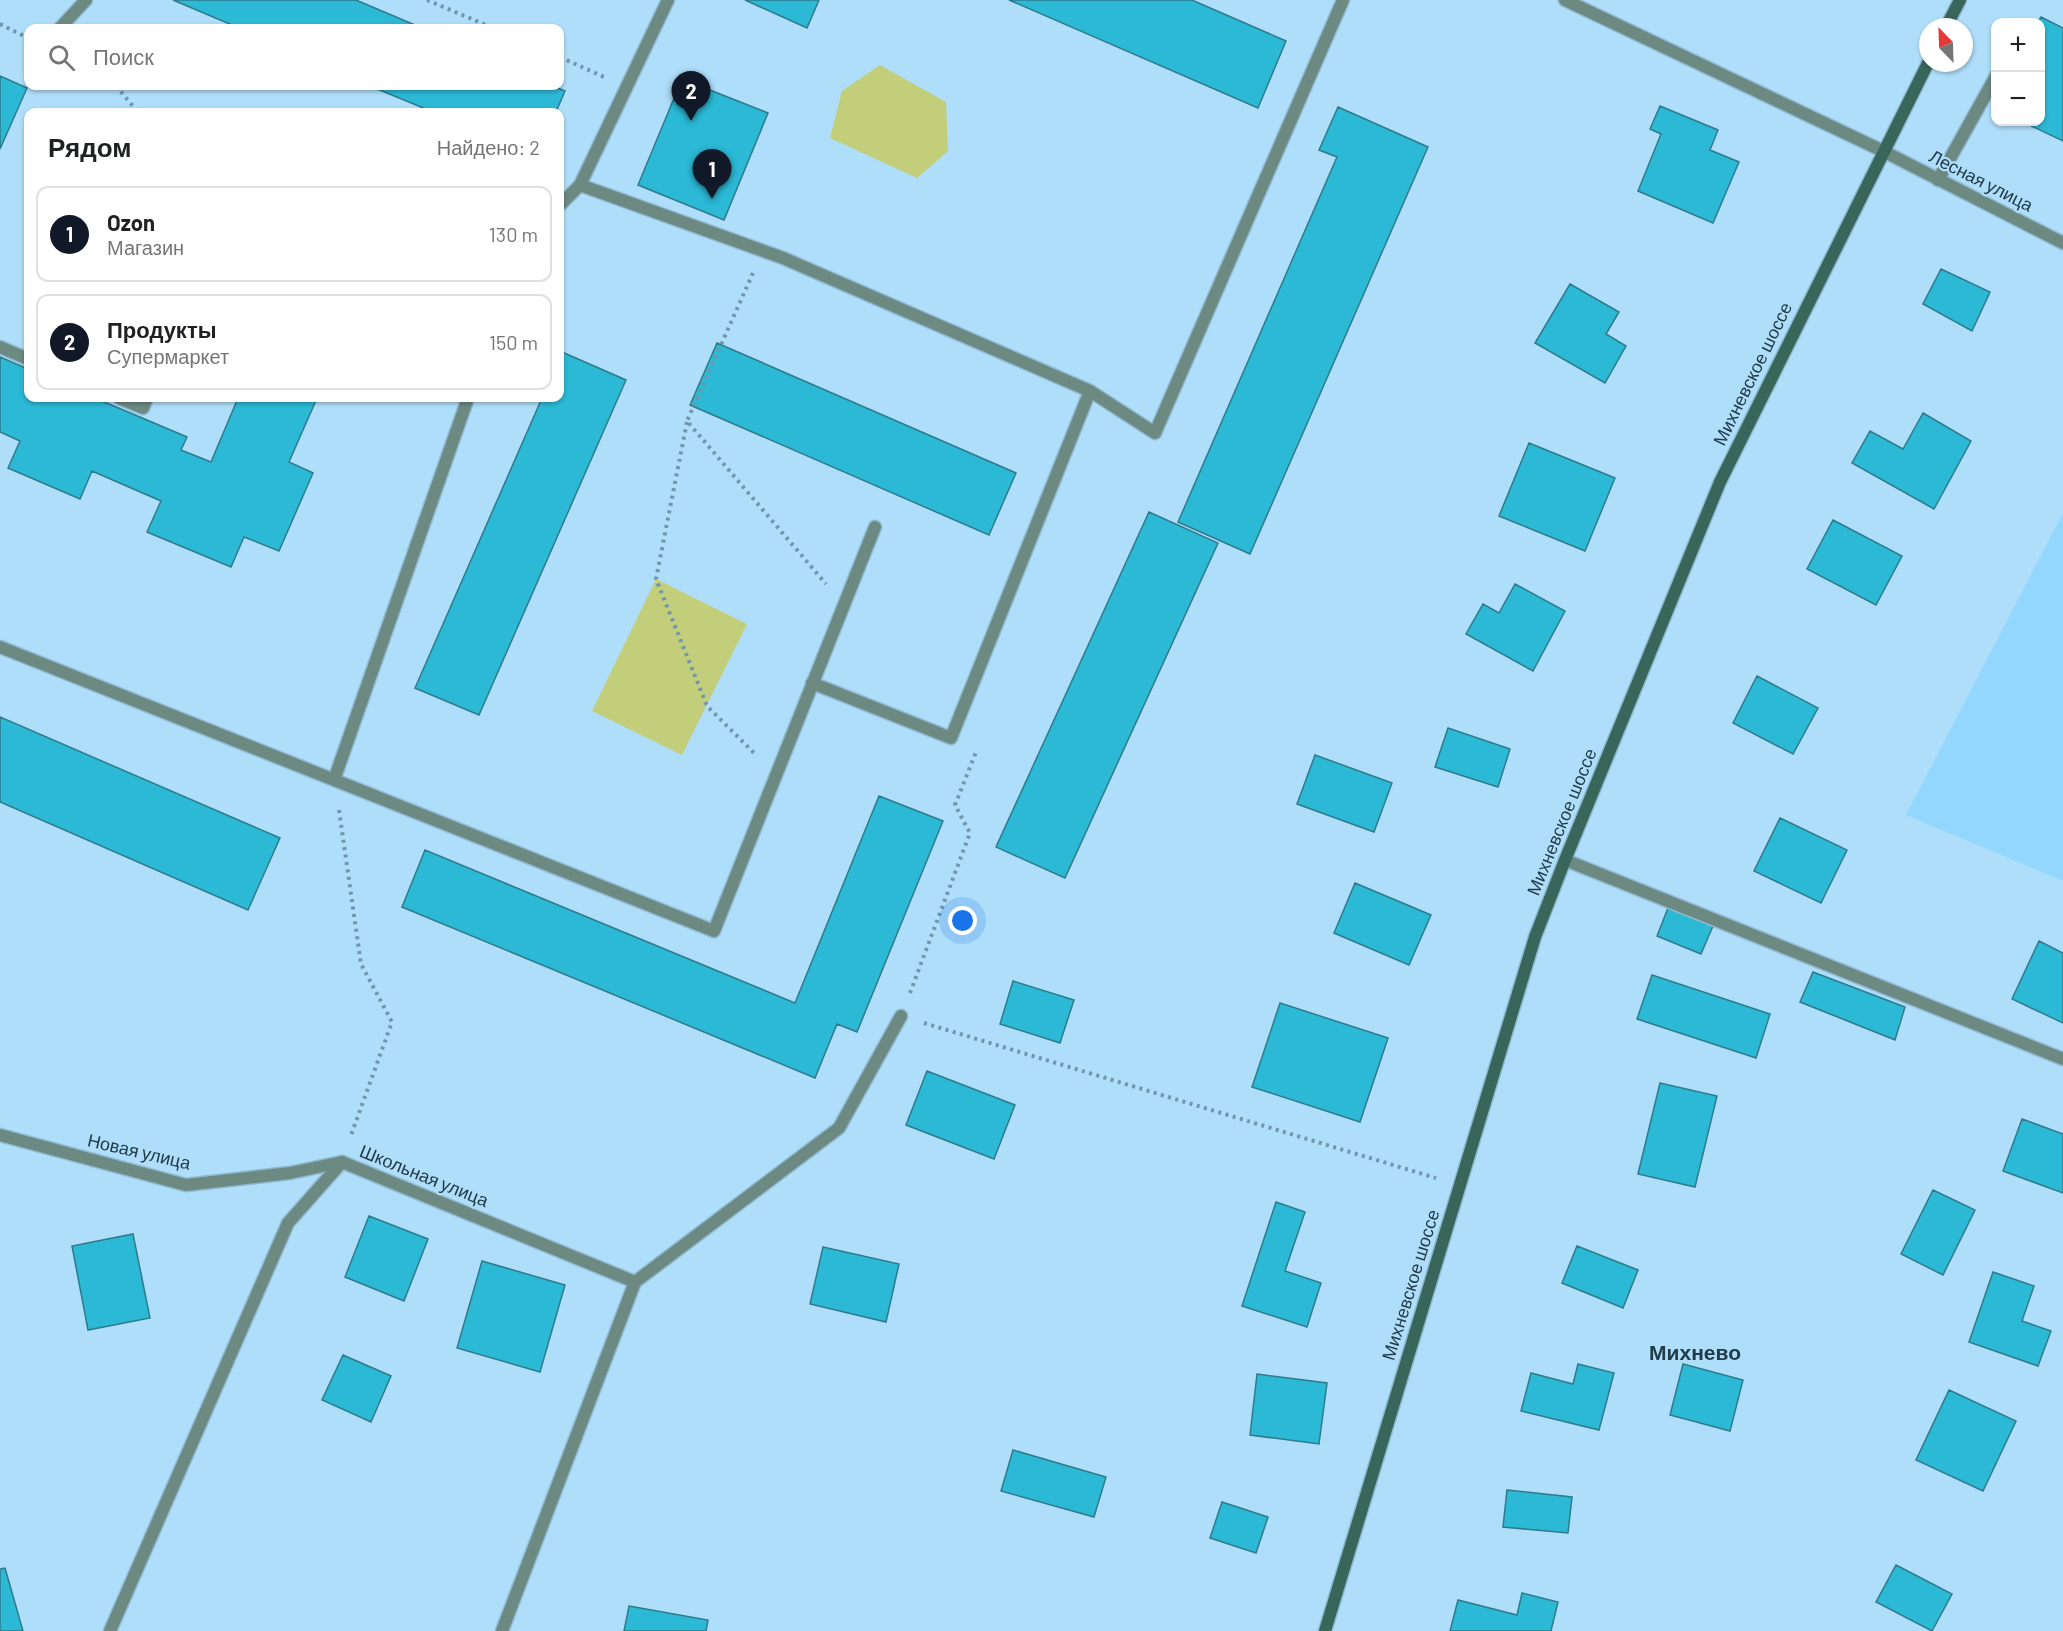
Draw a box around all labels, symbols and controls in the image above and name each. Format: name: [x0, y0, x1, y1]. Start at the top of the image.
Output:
north arrow: [1919, 18, 1973, 72]
map controls: [1991, 18, 2045, 126]
button: +: [1991, 18, 2045, 72]
search box: [24, 24, 564, 90]
icon: search: [45, 41, 78, 74]
text: Поиск: [93, 43, 154, 69]
pin: 2: [672, 72, 710, 121]
button: −: [1991, 72, 2045, 126]
text: Рядом: [48, 131, 131, 162]
text: Найдено: 2: [437, 135, 540, 159]
street label: Лесная улица: [1926, 145, 2038, 216]
pin: 1: [692, 150, 732, 199]
text: Ozon: [107, 209, 155, 235]
text: 1: [66, 222, 73, 246]
text: 130 m: [489, 222, 538, 246]
text: Магазин: [107, 235, 184, 259]
street label: Михневское шоссе: [1708, 298, 1796, 449]
text: Продукты: [107, 316, 216, 342]
text: 2: [64, 330, 75, 354]
text: 150 m: [489, 330, 538, 354]
text: Супермаркет: [107, 344, 229, 368]
street label: Михневское шоссе: [1522, 745, 1601, 898]
your location: [948, 906, 977, 935]
street label: Новая улица: [85, 1128, 194, 1174]
street label: Школьная улица: [357, 1139, 493, 1211]
street label: Михневское шоссе: [1377, 1207, 1443, 1363]
district label: Михнево: [1649, 1339, 1741, 1364]

